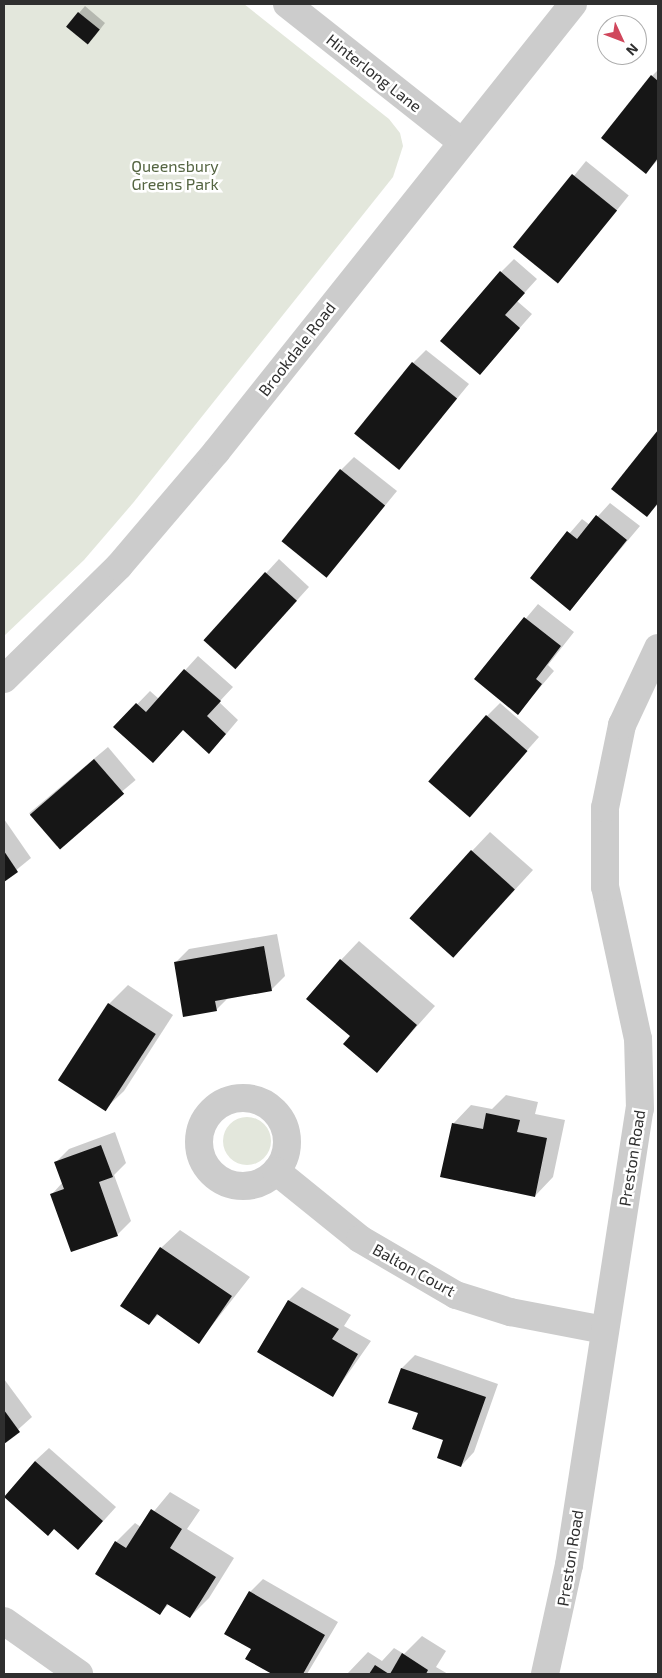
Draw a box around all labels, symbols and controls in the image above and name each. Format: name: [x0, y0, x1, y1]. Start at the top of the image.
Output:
north arrow: [597, 15, 647, 65]
street label: Hinterlong Lane: [323, 30, 425, 116]
text: N: [623, 40, 642, 59]
park label: Queensbury Greens Park: [131, 156, 219, 194]
street label: Brookdale Road: [254, 298, 340, 400]
street label: Preston Road: [615, 1108, 649, 1208]
street label: Balton Court: [369, 1239, 459, 1301]
street label: Preston Road: [553, 1508, 587, 1608]

